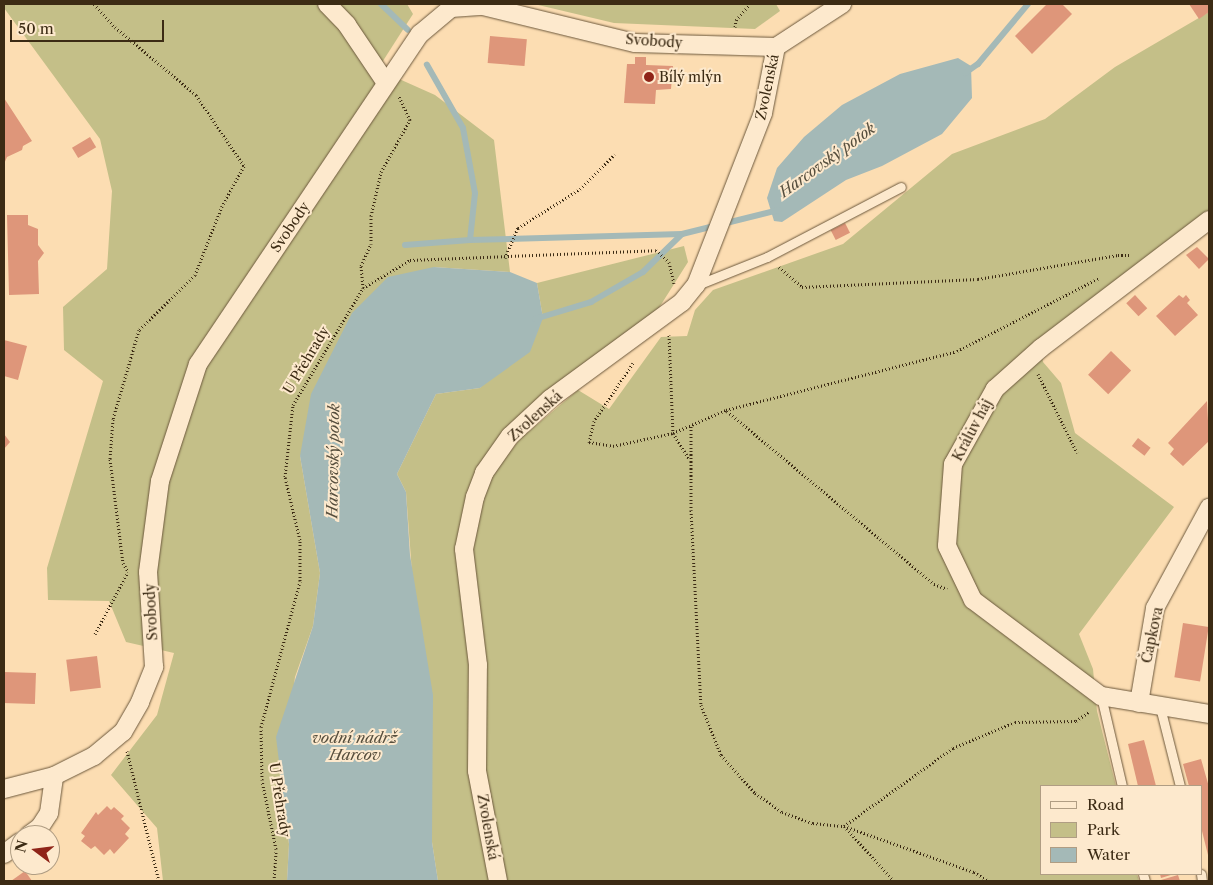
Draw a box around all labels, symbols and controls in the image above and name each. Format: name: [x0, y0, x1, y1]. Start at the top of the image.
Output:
scale bar: [12, 10, 166, 42]
text: 50 m: [18, 19, 54, 38]
street label: Svobody: [625, 31, 683, 51]
street label: Zvolenská: [752, 53, 782, 121]
place label: Bílý mlýn: [659, 69, 722, 85]
marker: Bílý mlýn: [643, 71, 655, 83]
water label: Harcovský potok: [775, 119, 879, 201]
street label: Svobody: [267, 199, 313, 255]
street label: U Přehrady: [279, 323, 333, 397]
street label: Zvolenská: [505, 387, 565, 445]
street label: Králův háj: [949, 396, 995, 464]
water label: Harcovský potok: [323, 403, 343, 519]
street label: Svobody: [141, 583, 161, 641]
street label: Čapkova: [1138, 605, 1166, 665]
water label: vodní nádrž Harcov: [312, 728, 398, 763]
street label: U Přehrady: [266, 761, 294, 839]
legend: [1040, 785, 1203, 875]
street label: Zvolenská: [474, 793, 502, 861]
text: Road: [1087, 795, 1124, 814]
text: Park: [1087, 820, 1120, 839]
north arrow: [10, 825, 60, 875]
text: N: [11, 838, 32, 855]
text: Water: [1087, 845, 1130, 864]

